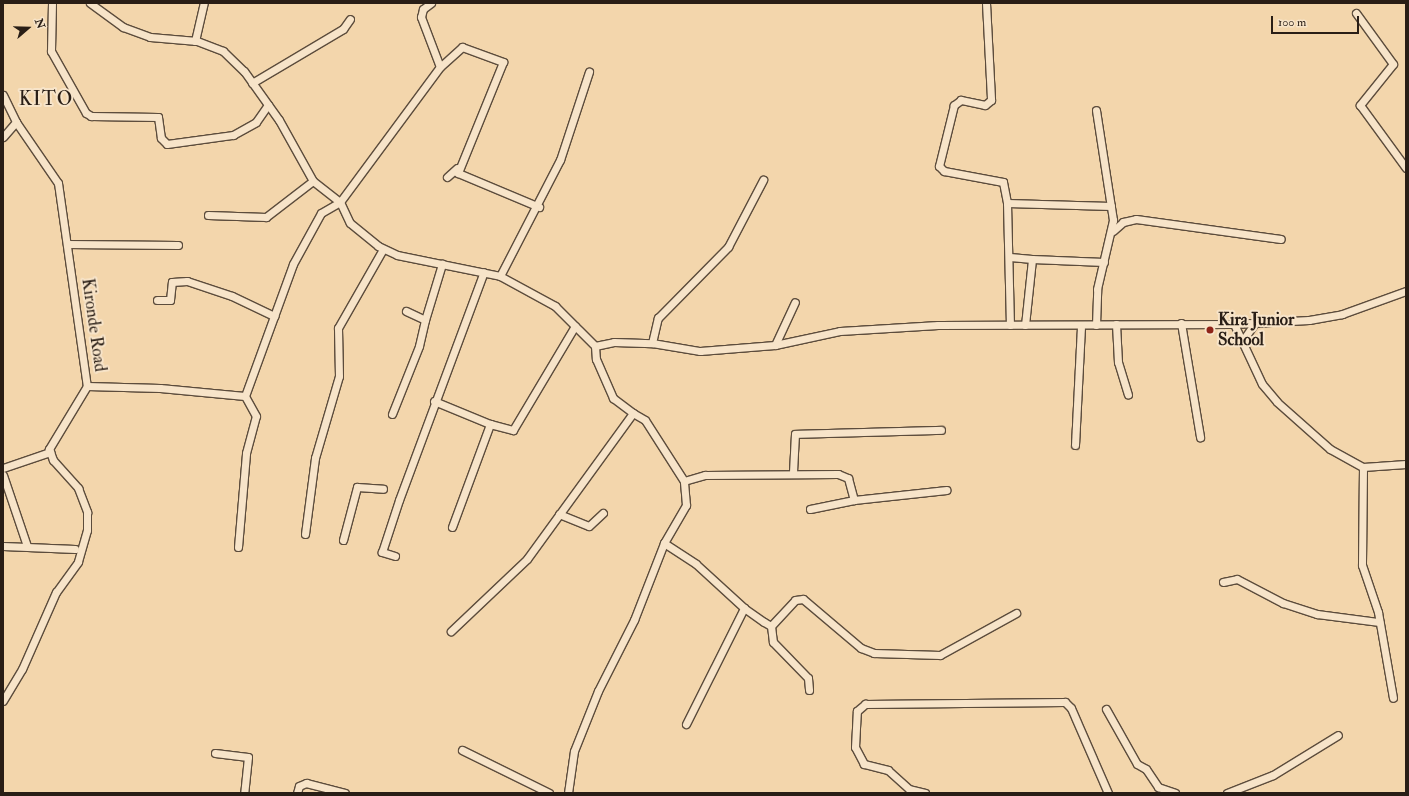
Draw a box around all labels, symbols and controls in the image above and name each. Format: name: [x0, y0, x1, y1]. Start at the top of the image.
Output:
north arrow: [8, 8, 48, 48]
scale bar: [1273, 8, 1361, 34]
text: 100 m: [1278, 15, 1306, 30]
text: N: [32, 17, 48, 31]
district label: KITO: [19, 89, 73, 111]
street label: Kironde Road: [77, 277, 111, 373]
place label: Kira Junior School: [1218, 310, 1294, 350]
marker: Kira Junior School: [1205, 325, 1215, 335]

